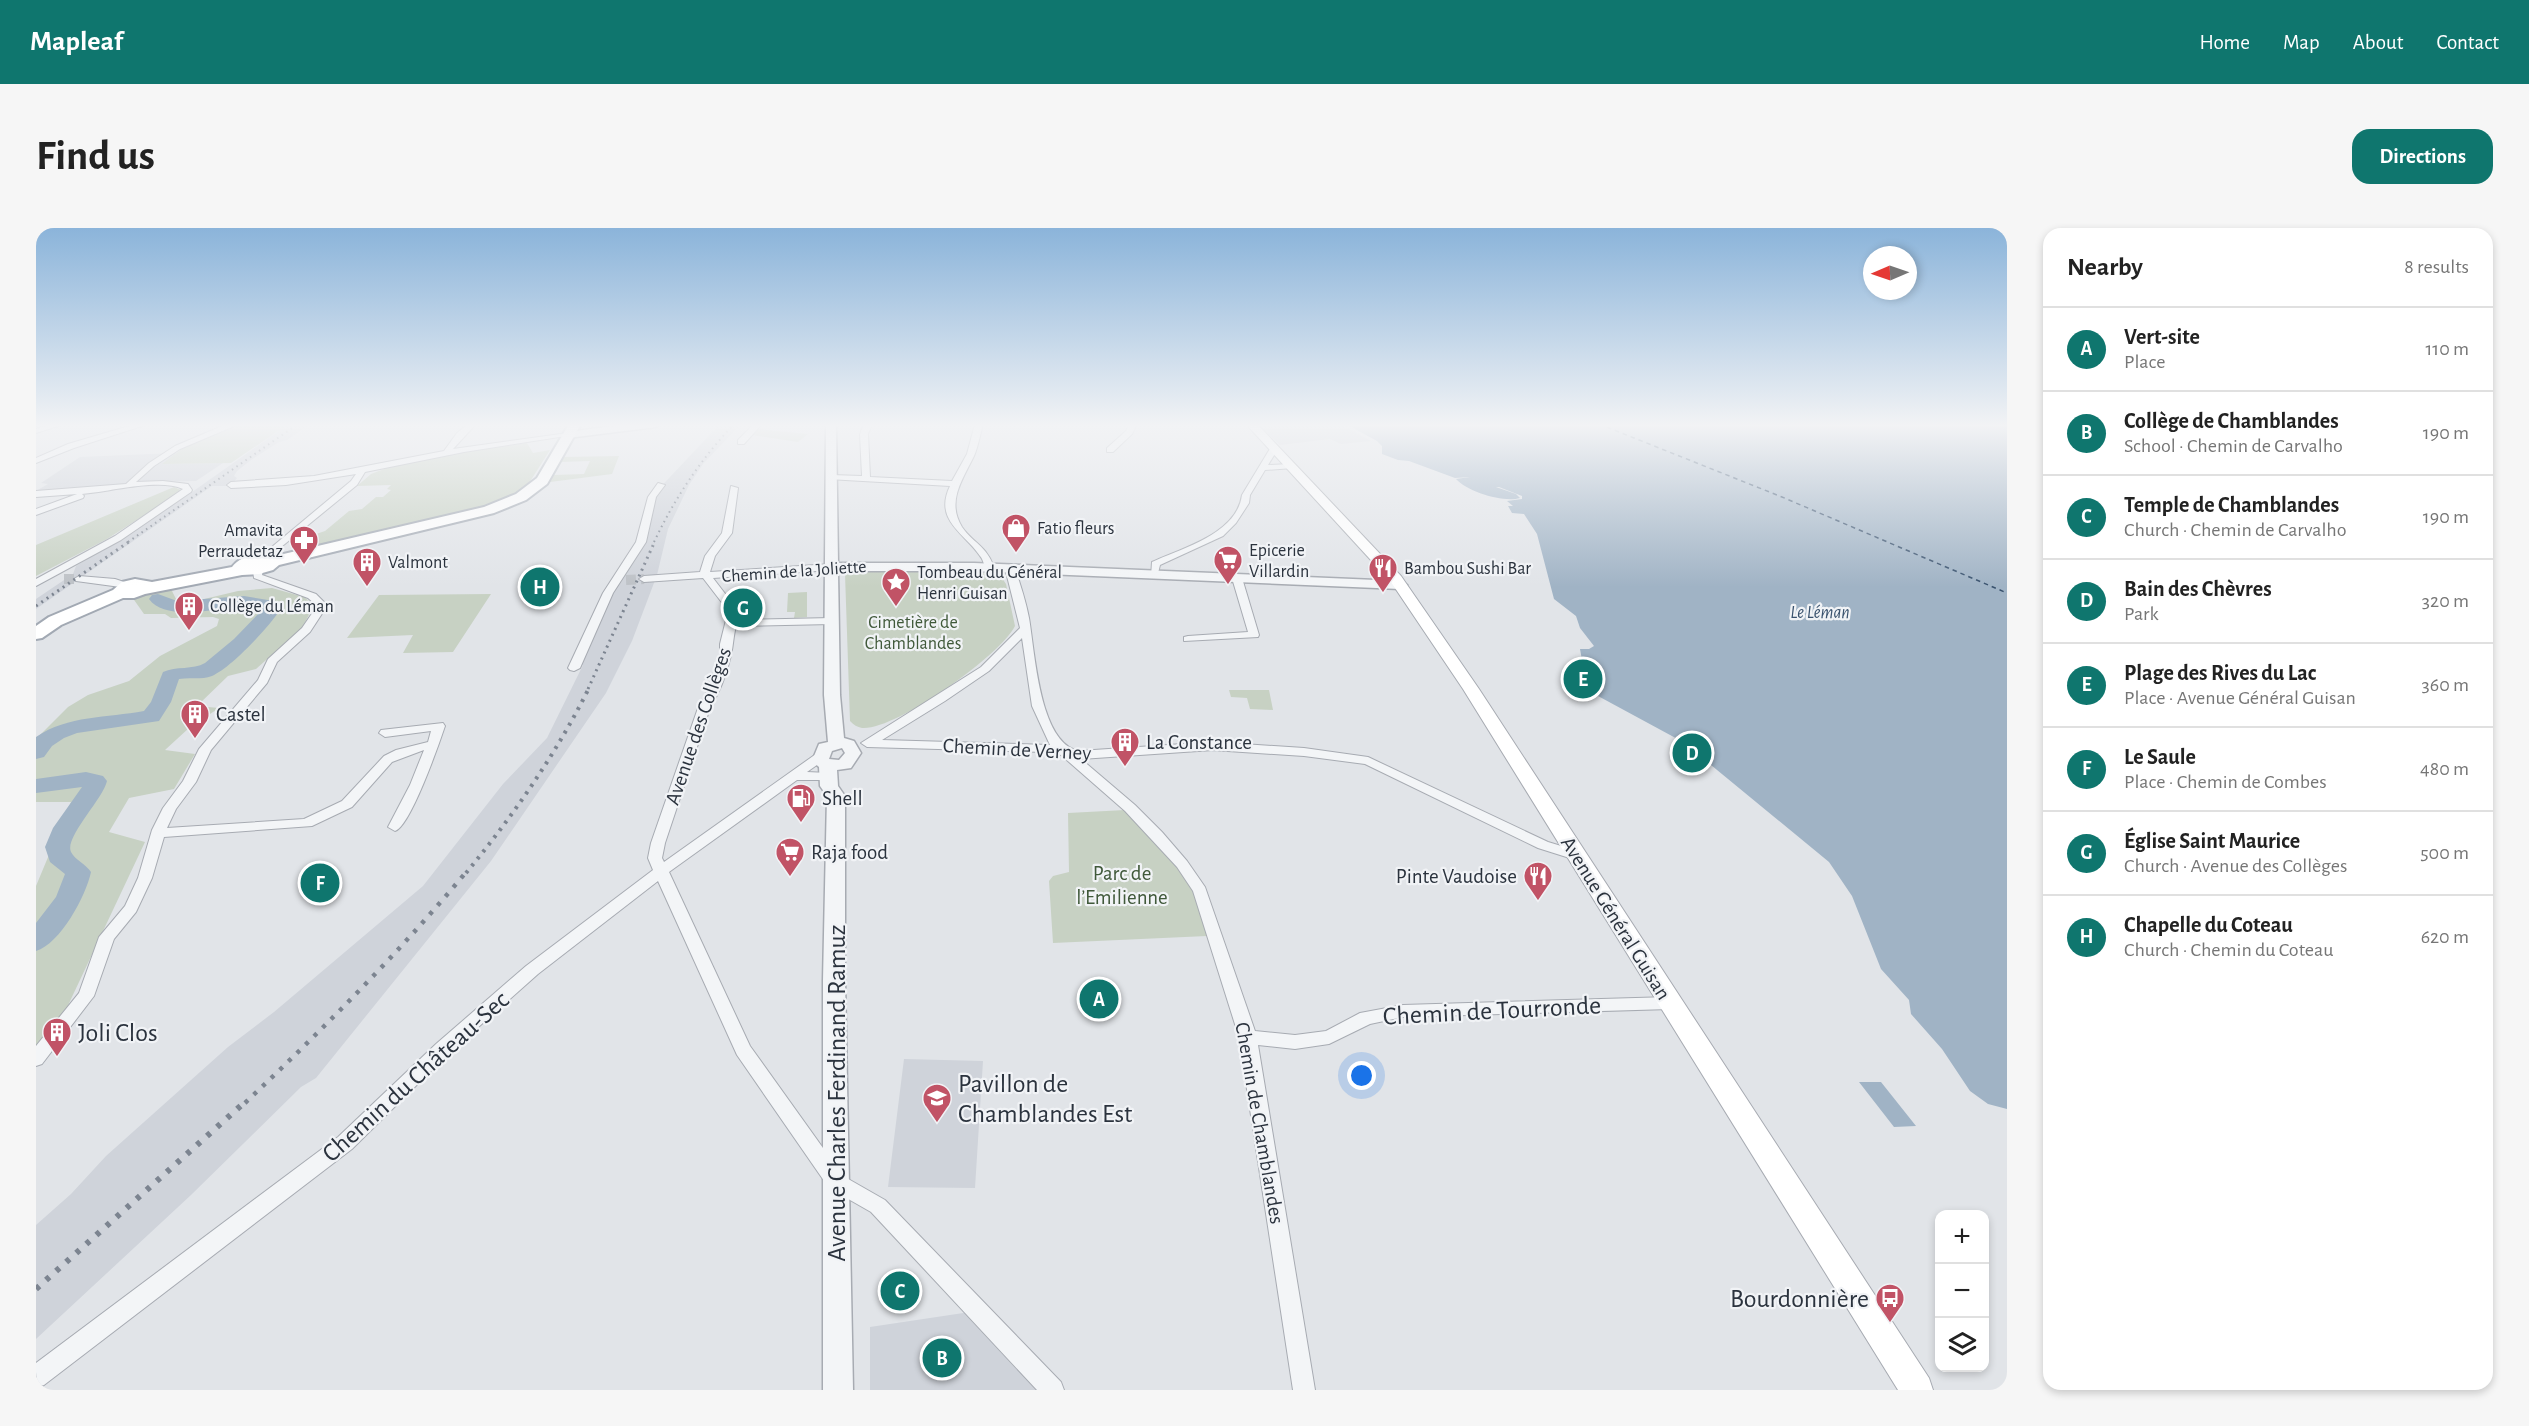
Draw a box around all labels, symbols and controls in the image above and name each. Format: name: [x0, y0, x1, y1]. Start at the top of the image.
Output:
text: Mapleaf: [30, 28, 123, 56]
text: Home: [2199, 32, 2250, 53]
text: Map: [2283, 32, 2320, 53]
text: About: [2353, 32, 2403, 53]
text: Contact: [2436, 32, 2499, 53]
button: Directions: [2352, 129, 2493, 184]
text: Find us: [36, 135, 155, 177]
north arrow: [1863, 246, 1917, 300]
text: Nearby: [2067, 254, 2143, 280]
text: 8 results: [2404, 257, 2469, 277]
text: Vert-site: [2124, 326, 2200, 348]
text: A: [2081, 339, 2093, 359]
text: 110 m: [2425, 339, 2469, 359]
text: Place: [2124, 352, 2165, 372]
text: Collège de Chamblandes: [2124, 410, 2339, 432]
text: B: [2081, 423, 2092, 443]
text: 190 m: [2423, 423, 2469, 443]
text: School · Chemin de Carvalho: [2124, 436, 2343, 456]
text: Temple de Chamblandes: [2124, 494, 2339, 516]
text: C: [2081, 507, 2092, 527]
text: 190 m: [2423, 507, 2469, 527]
shop icon: Fatio fleurs: [1000, 512, 1032, 554]
place label: Fatio fleurs: [1037, 520, 1115, 538]
text: Church · Chemin de Carvalho: [2124, 520, 2347, 540]
place label: Amavita Perraudetaz: [198, 522, 283, 561]
pharmacy icon: Amavita Perraudetaz: [288, 524, 320, 566]
place label: Epicerie Villardin: [1249, 542, 1309, 581]
supermarket icon: Epicerie Villardin: [1212, 544, 1244, 586]
building icon: Valmont: [351, 546, 383, 588]
restaurant icon: Bambou Sushi Bar: [1367, 552, 1399, 594]
place label: Valmont: [388, 554, 448, 572]
street label: Chemin de la Joliette: [721, 558, 867, 586]
place label: Bambou Sushi Bar: [1404, 560, 1531, 578]
pin: H: [520, 564, 560, 610]
place label: Tombeau du Général Henri Guisan: [917, 564, 1062, 603]
place icon: Tombeau du Général Henri Guisan: [880, 566, 912, 608]
text: Bain des Chèvres: [2124, 578, 2272, 600]
pin: G: [724, 586, 762, 631]
building icon: Collège du Léman: [173, 590, 205, 632]
text: D: [2080, 591, 2093, 611]
text: 320 m: [2422, 591, 2469, 611]
place label: Collège du Léman: [210, 598, 334, 616]
water label: Le Léman: [1790, 604, 1850, 622]
text: Park: [2124, 604, 2159, 624]
park label: Cimetière de Chamblandes: [865, 614, 961, 653]
street label: Avenue des Collèges: [662, 645, 735, 807]
pin: E: [1564, 656, 1602, 702]
text: Plage des Rives du Lac: [2124, 662, 2316, 684]
text: E: [2081, 675, 2092, 695]
text: 360 m: [2422, 675, 2469, 695]
text: Place · Avenue Général Guisan: [2124, 688, 2356, 708]
building icon: Castel: [179, 698, 211, 740]
place label: Castel: [216, 704, 266, 725]
building icon: La Constance: [1109, 726, 1141, 768]
pin: D: [1672, 730, 1712, 776]
place label: La Constance: [1146, 732, 1252, 753]
street label: Chemin de Verney: [942, 735, 1092, 764]
text: Le Saule: [2124, 746, 2196, 768]
text: F: [2082, 759, 2091, 779]
text: 480 m: [2420, 759, 2469, 779]
text: Place · Chemin de Combes: [2124, 772, 2327, 792]
fuel station icon: Shell: [785, 782, 817, 824]
place label: Shell: [822, 788, 863, 809]
text: Église Saint Maurice: [2124, 830, 2300, 852]
street label: Avenue Général Guisan: [1557, 833, 1674, 1004]
supermarket icon: Raja food: [774, 836, 806, 878]
place label: Raja food: [811, 842, 888, 863]
text: G: [2081, 843, 2092, 863]
text: 500 m: [2420, 843, 2469, 863]
text: Church · Avenue des Collèges: [2124, 856, 2347, 876]
pin: F: [300, 860, 340, 906]
restaurant icon: Pinte Vaudoise: [1522, 860, 1554, 902]
park label: Parc de l’Emilienne: [1076, 863, 1168, 908]
place label: Pinte Vaudoise: [1396, 866, 1517, 887]
text: Chapelle du Coteau: [2124, 914, 2293, 936]
street label: Avenue Charles Ferdinand Ramuz: [824, 925, 850, 1261]
text: H: [2080, 927, 2093, 947]
text: 620 m: [2421, 927, 2469, 947]
text: Church · Chemin du Coteau: [2124, 940, 2333, 960]
pin: A: [1080, 976, 1118, 1022]
street label: Chemin du Château-Sec: [317, 987, 514, 1167]
street label: Chemin de Tourronde: [1382, 992, 1602, 1030]
building icon: Joli Clos: [41, 1016, 73, 1058]
place label: Joli Clos: [78, 1020, 158, 1046]
street label: Chemin de Chamblandes: [1231, 1021, 1288, 1226]
your location: [1347, 1061, 1376, 1090]
place label: Pavillon de Chamblandes Est: [958, 1071, 1132, 1127]
school or university icon: Pavillon de Chamblandes Est: [921, 1082, 953, 1124]
map controls: [1935, 1210, 1989, 1372]
button: +: [1935, 1210, 1989, 1264]
button: −: [1935, 1264, 1989, 1318]
pin: C: [880, 1268, 920, 1314]
bus stop icon: Bourdonnière: [1874, 1282, 1906, 1324]
place label: Bourdonnière: [1730, 1286, 1869, 1312]
button: layers: [1935, 1318, 1989, 1372]
pin: B: [922, 1336, 962, 1380]

